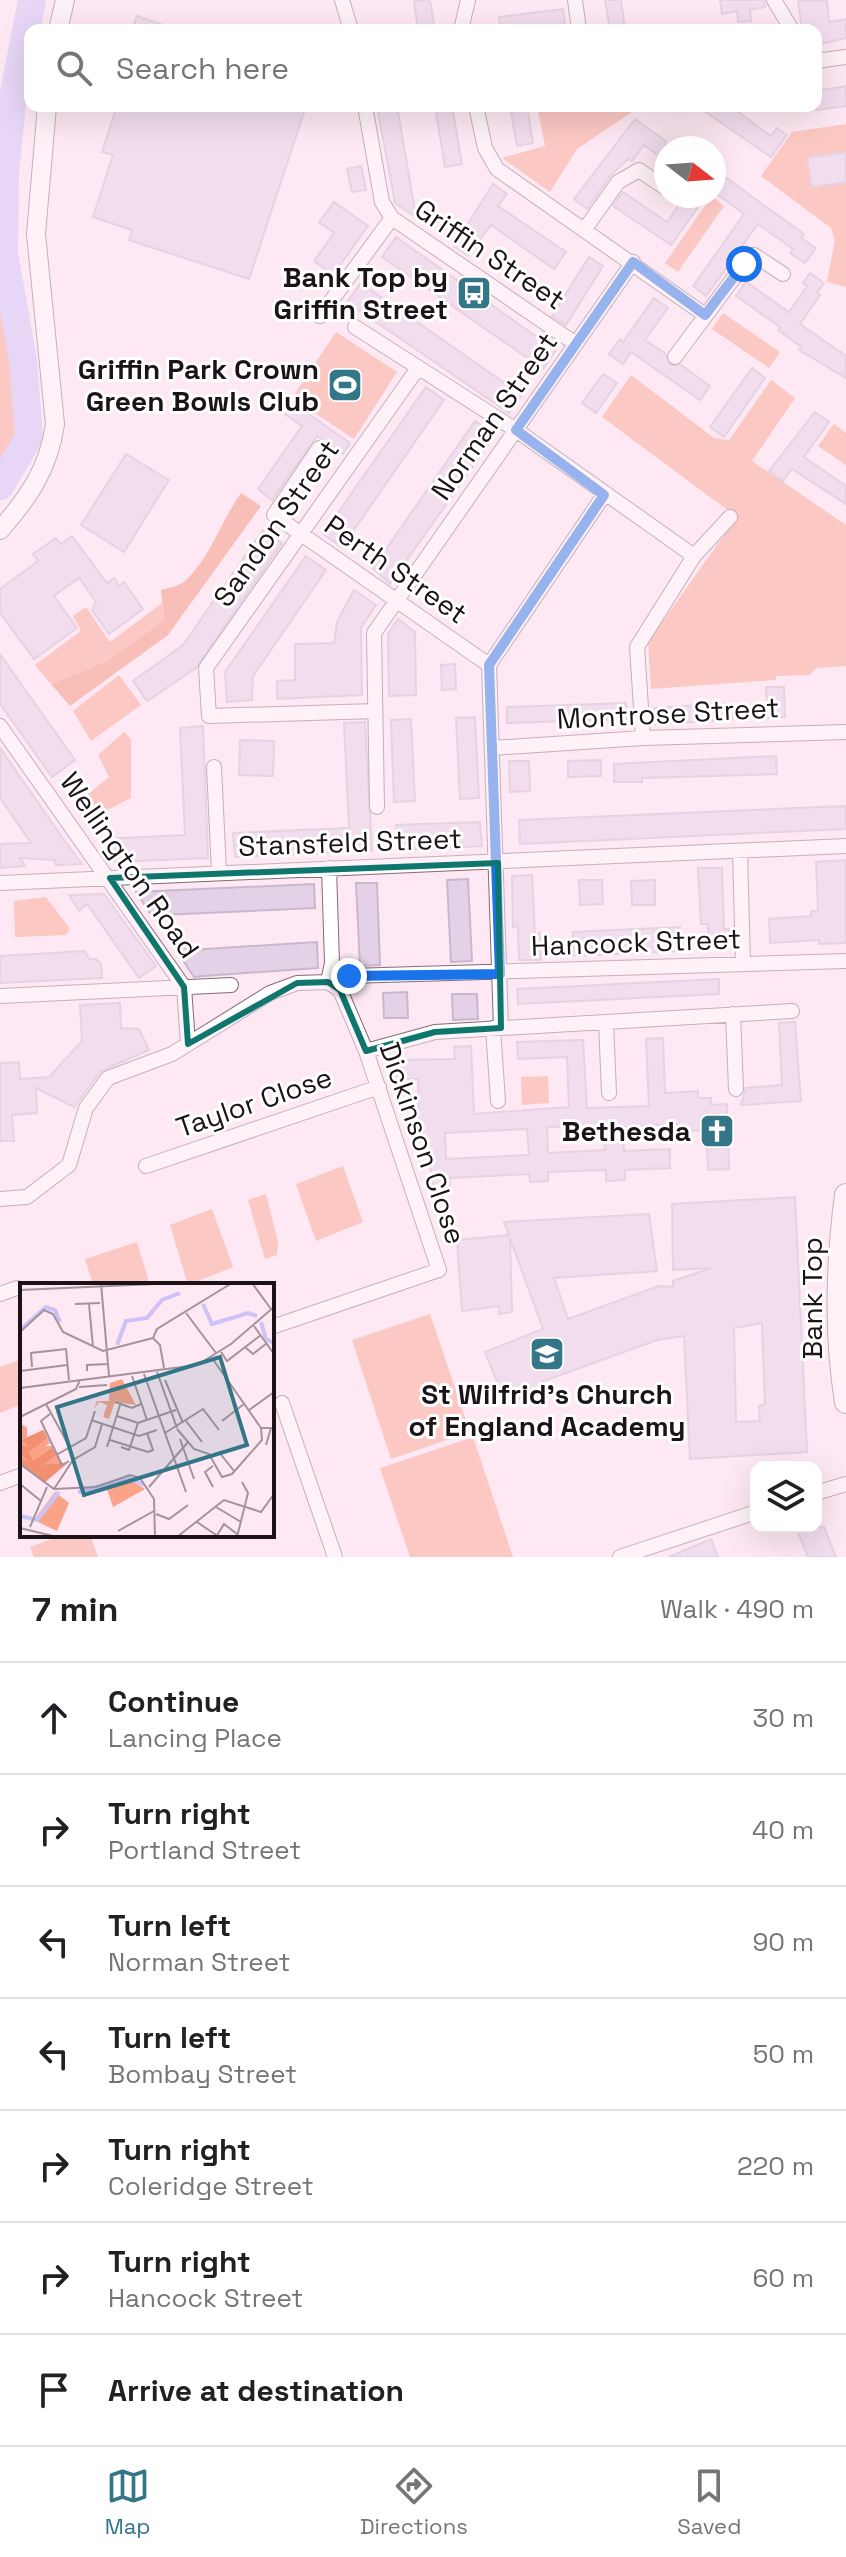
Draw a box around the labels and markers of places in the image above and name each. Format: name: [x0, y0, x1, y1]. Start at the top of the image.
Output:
place label: Bank Top by Griffin Street: [274, 259, 448, 327]
bus stop icon: Bank Top by Griffin Street: [455, 274, 493, 312]
place label: Griffin Park Crown Green Bowls Club: [78, 351, 319, 419]
sports icon: Griffin Park Crown Green Bowls Club: [326, 366, 364, 404]
church icon: Bethesda: [698, 1112, 736, 1150]
place label: Bethesda: [562, 1113, 691, 1149]
school or university icon: St Wilfrid's Church of England Academy: [528, 1335, 566, 1373]
place label: St Wilfrid's Church of England Academy: [408, 1376, 686, 1444]

